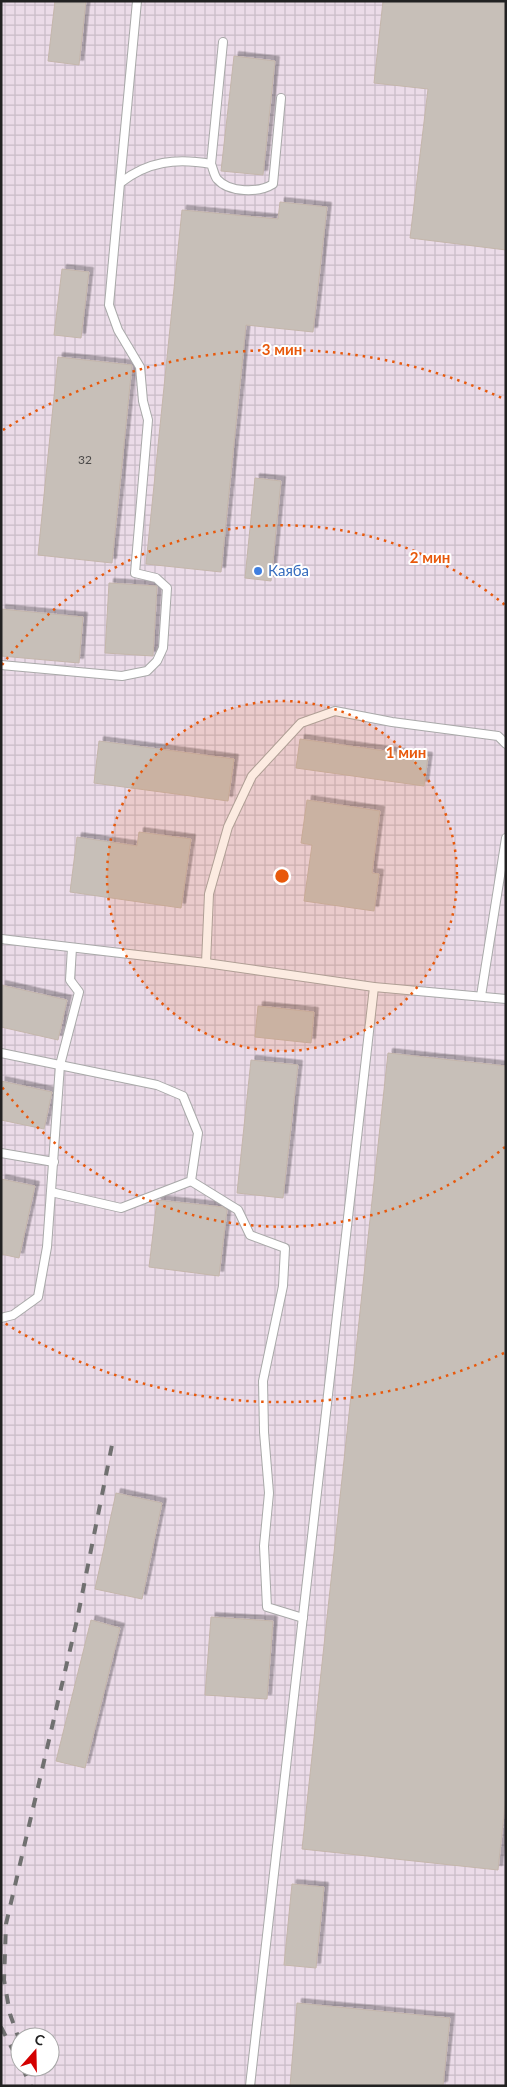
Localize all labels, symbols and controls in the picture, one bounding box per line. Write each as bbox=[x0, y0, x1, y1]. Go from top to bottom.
text: 3 мин bbox=[262, 340, 302, 358]
house number: 32 bbox=[78, 452, 92, 467]
text: 2 мин bbox=[410, 548, 450, 566]
place label: Каяба bbox=[268, 561, 309, 579]
marker: Каяба bbox=[252, 565, 264, 577]
text: 1 мин bbox=[386, 743, 426, 761]
centre of rings bbox=[273, 867, 291, 885]
north arrow bbox=[10, 2027, 60, 2077]
text: С bbox=[32, 2030, 48, 2049]

